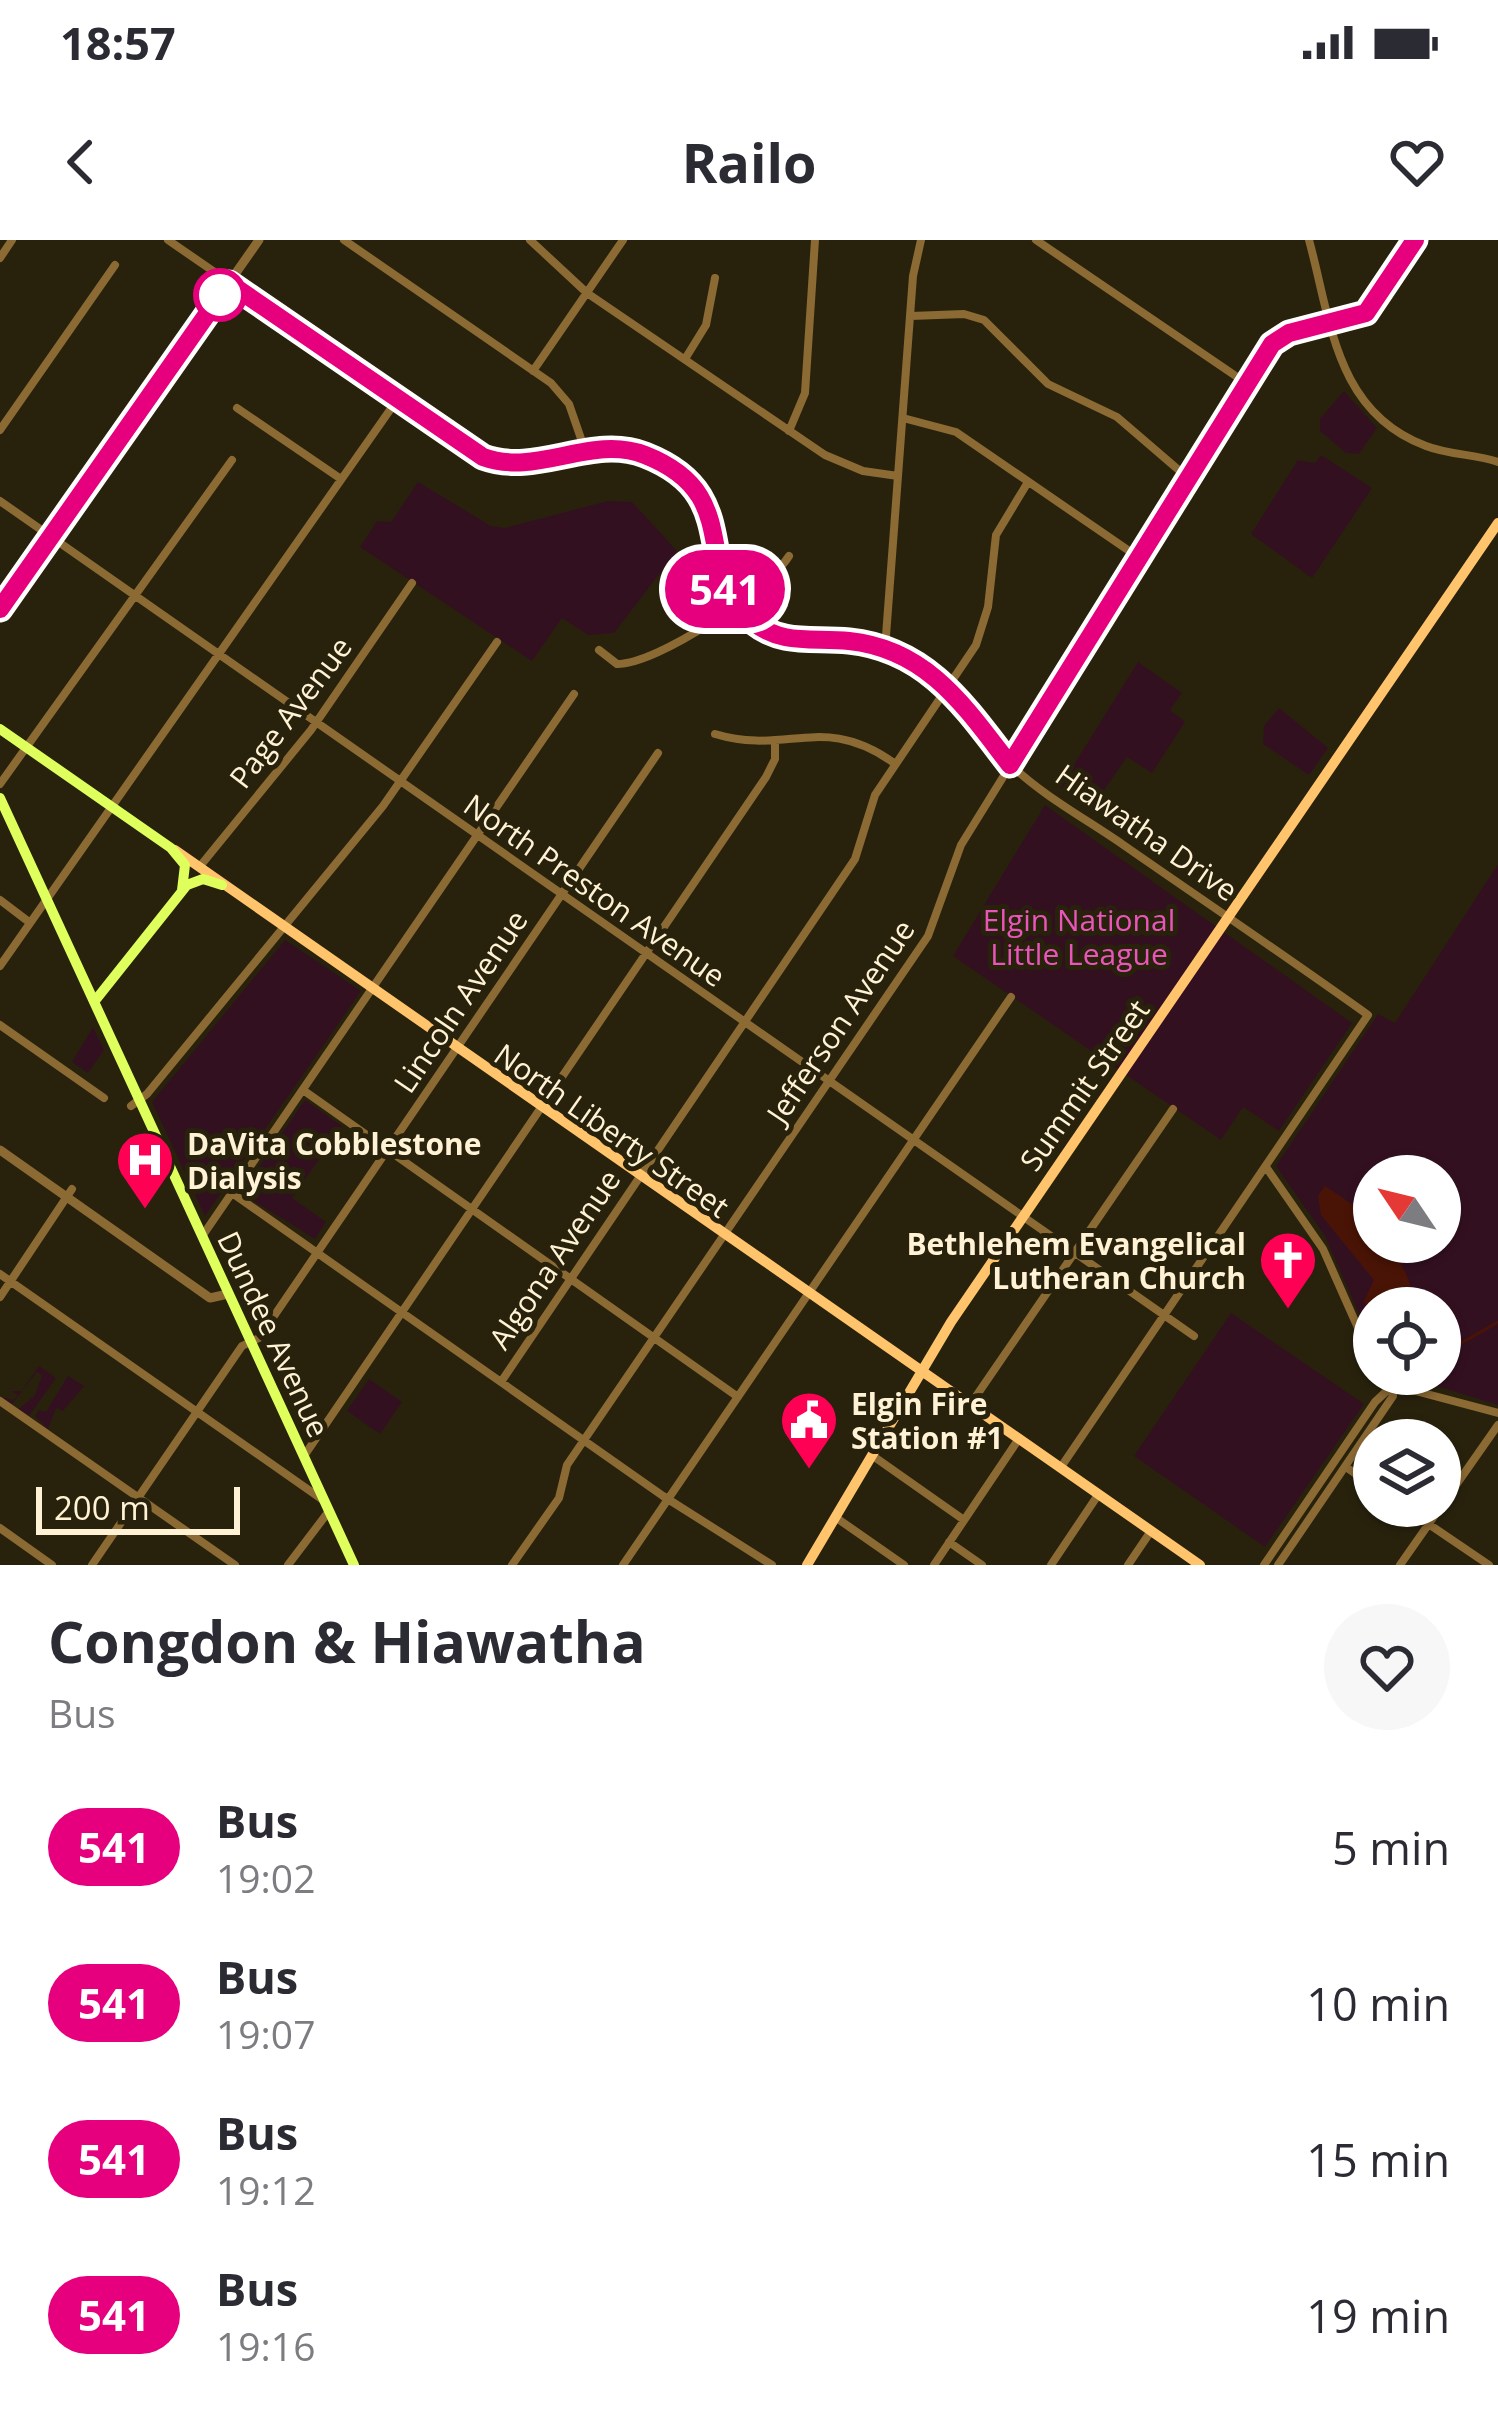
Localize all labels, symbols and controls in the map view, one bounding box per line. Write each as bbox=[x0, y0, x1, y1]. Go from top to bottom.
text: 18:57 bbox=[60, 12, 176, 73]
text: Railo bbox=[682, 125, 816, 199]
icon: back bbox=[48, 129, 114, 195]
icon: heart bbox=[1384, 129, 1450, 195]
unlabelled marker bbox=[195, 270, 245, 320]
line badge: 541 bbox=[656, 550, 794, 628]
text: 541 bbox=[689, 560, 761, 617]
street label: Page Avenue bbox=[219, 628, 361, 796]
street label: Hiawatha Drive bbox=[1048, 754, 1246, 910]
street label: North Preston Avenue bbox=[456, 784, 734, 996]
park label: Elgin National Little League bbox=[983, 899, 1175, 974]
street label: Lincoln Avenue bbox=[384, 902, 536, 1100]
street label: Jefferson Avenue bbox=[755, 911, 923, 1133]
street label: Summit Street bbox=[1010, 991, 1158, 1179]
street label: North Liberty Street bbox=[486, 1034, 738, 1226]
place label: DaVita Cobblestone Dialysis bbox=[187, 1123, 481, 1198]
hospital icon: DaVita Cobblestone Dialysis bbox=[114, 1129, 176, 1211]
north arrow bbox=[1353, 1155, 1461, 1263]
map controls bbox=[1353, 1155, 1461, 1527]
street label: Algona Avenue bbox=[479, 1161, 629, 1357]
place label: Bethlehem Evangelical Lutheran Church bbox=[906, 1223, 1246, 1298]
street label: Dundee Avenue bbox=[208, 1224, 340, 1444]
church icon: Bethlehem Evangelical Lutheran Church bbox=[1257, 1229, 1319, 1311]
button: locate bbox=[1353, 1287, 1461, 1395]
place label: Elgin Fire Station #1 bbox=[851, 1383, 1003, 1458]
public building icon: Elgin Fire Station #1 bbox=[778, 1389, 840, 1471]
button: layers bbox=[1353, 1419, 1461, 1527]
scale bar bbox=[36, 1481, 240, 1534]
text: 200 m bbox=[54, 1485, 150, 1530]
text: Congdon & Hiawatha bbox=[48, 1602, 646, 1680]
button: heart bbox=[1324, 1604, 1450, 1730]
text: Bus bbox=[48, 1686, 116, 1739]
text: Bus bbox=[216, 1790, 298, 1851]
text: 5 min bbox=[1332, 1817, 1450, 1878]
text: 541 bbox=[78, 1818, 150, 1875]
text: 19:02 bbox=[216, 1851, 315, 1904]
text: Bus bbox=[216, 1946, 298, 2007]
text: 10 min bbox=[1306, 1973, 1450, 2034]
text: 541 bbox=[78, 1974, 150, 2031]
text: 19:07 bbox=[216, 2007, 315, 2060]
text: Bus bbox=[216, 2102, 298, 2163]
text: 15 min bbox=[1306, 2129, 1450, 2190]
text: 541 bbox=[78, 2130, 150, 2187]
text: 19:12 bbox=[216, 2163, 315, 2216]
text: Bus bbox=[216, 2258, 298, 2319]
text: 19 min bbox=[1306, 2285, 1450, 2346]
text: 541 bbox=[78, 2286, 150, 2343]
text: 19:16 bbox=[216, 2319, 315, 2372]

